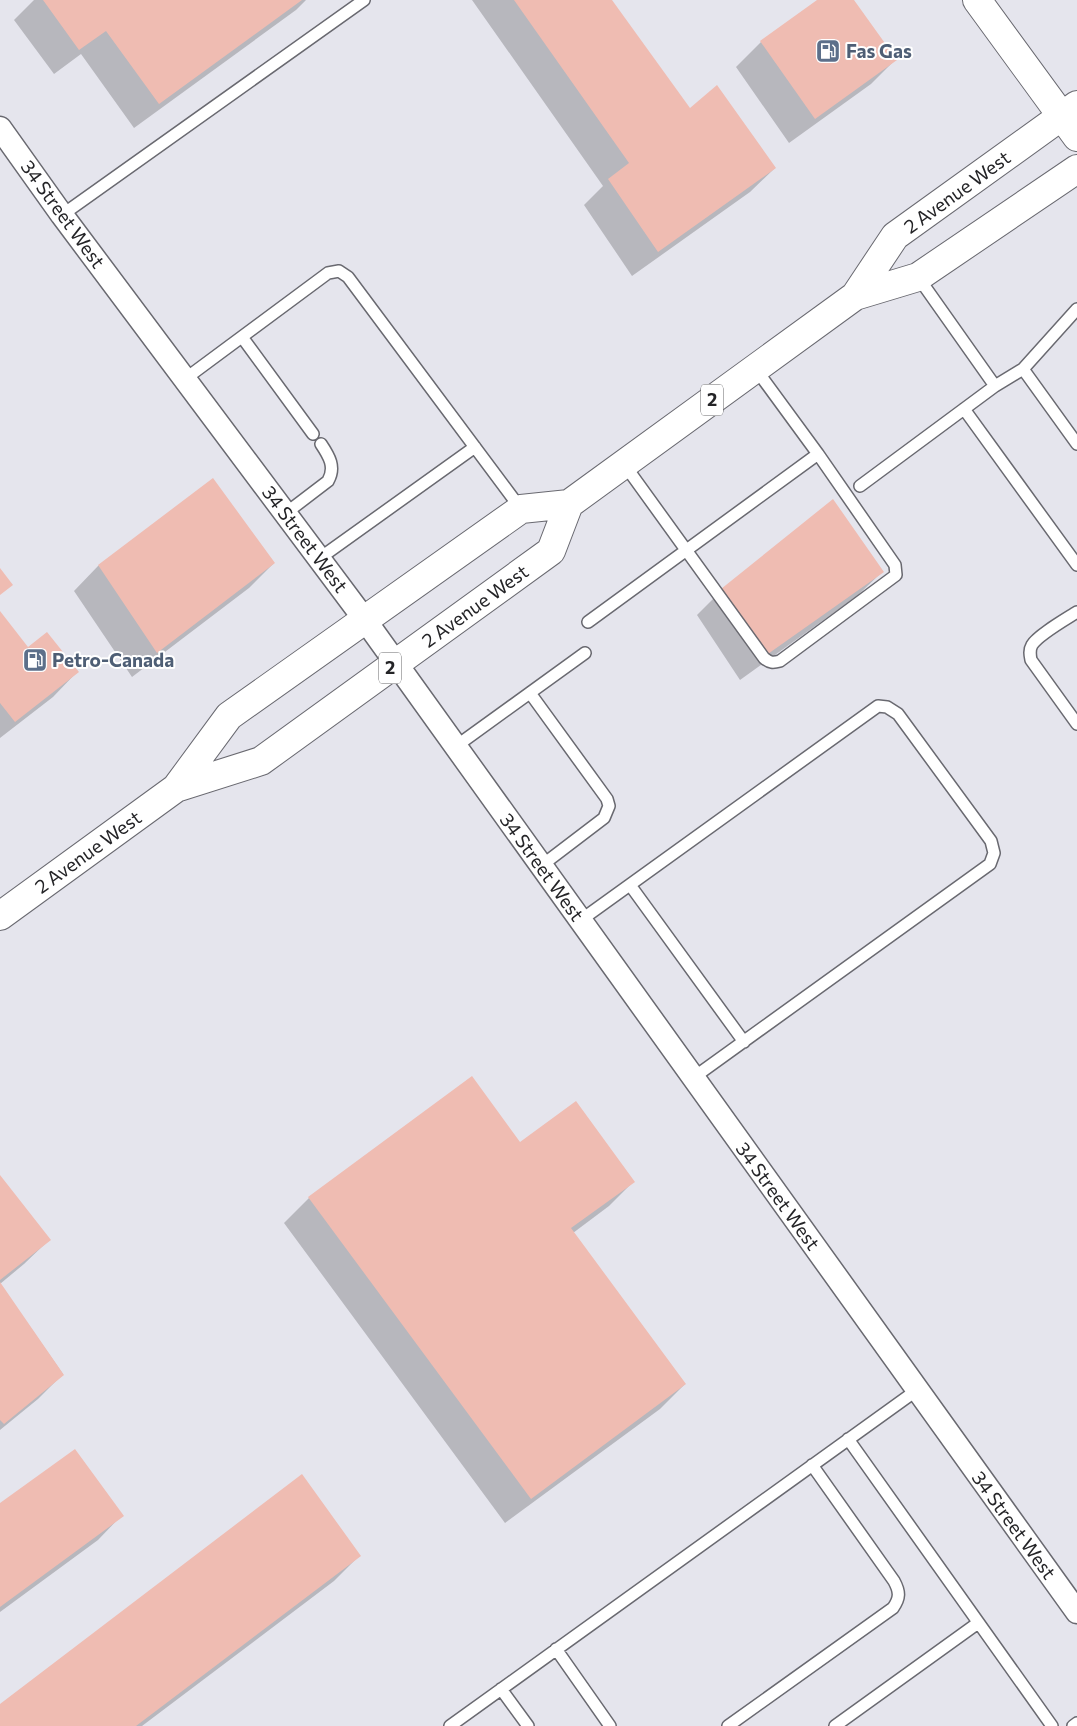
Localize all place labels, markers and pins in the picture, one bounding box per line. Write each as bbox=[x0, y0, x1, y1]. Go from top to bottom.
fuel station icon: Fas Gas bbox=[815, 38, 841, 64]
place label: Fas Gas bbox=[846, 39, 912, 62]
fuel station icon: Petro-Canada bbox=[22, 647, 48, 673]
place label: Petro-Canada bbox=[52, 648, 174, 671]

